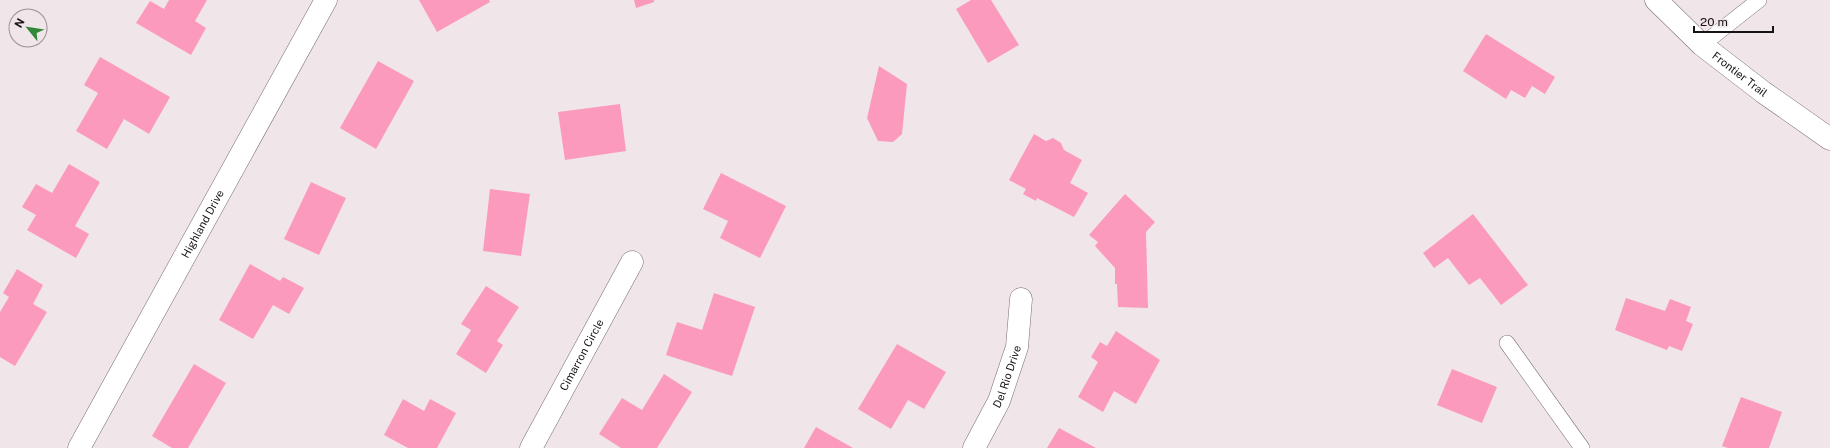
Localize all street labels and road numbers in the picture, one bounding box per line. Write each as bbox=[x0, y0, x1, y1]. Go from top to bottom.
street label: Frontier Trail bbox=[1710, 49, 1769, 99]
street label: Highland Drive bbox=[179, 188, 226, 260]
street label: Cimarron Circle bbox=[557, 317, 606, 393]
street label: Del Rio Drive bbox=[990, 344, 1023, 410]

